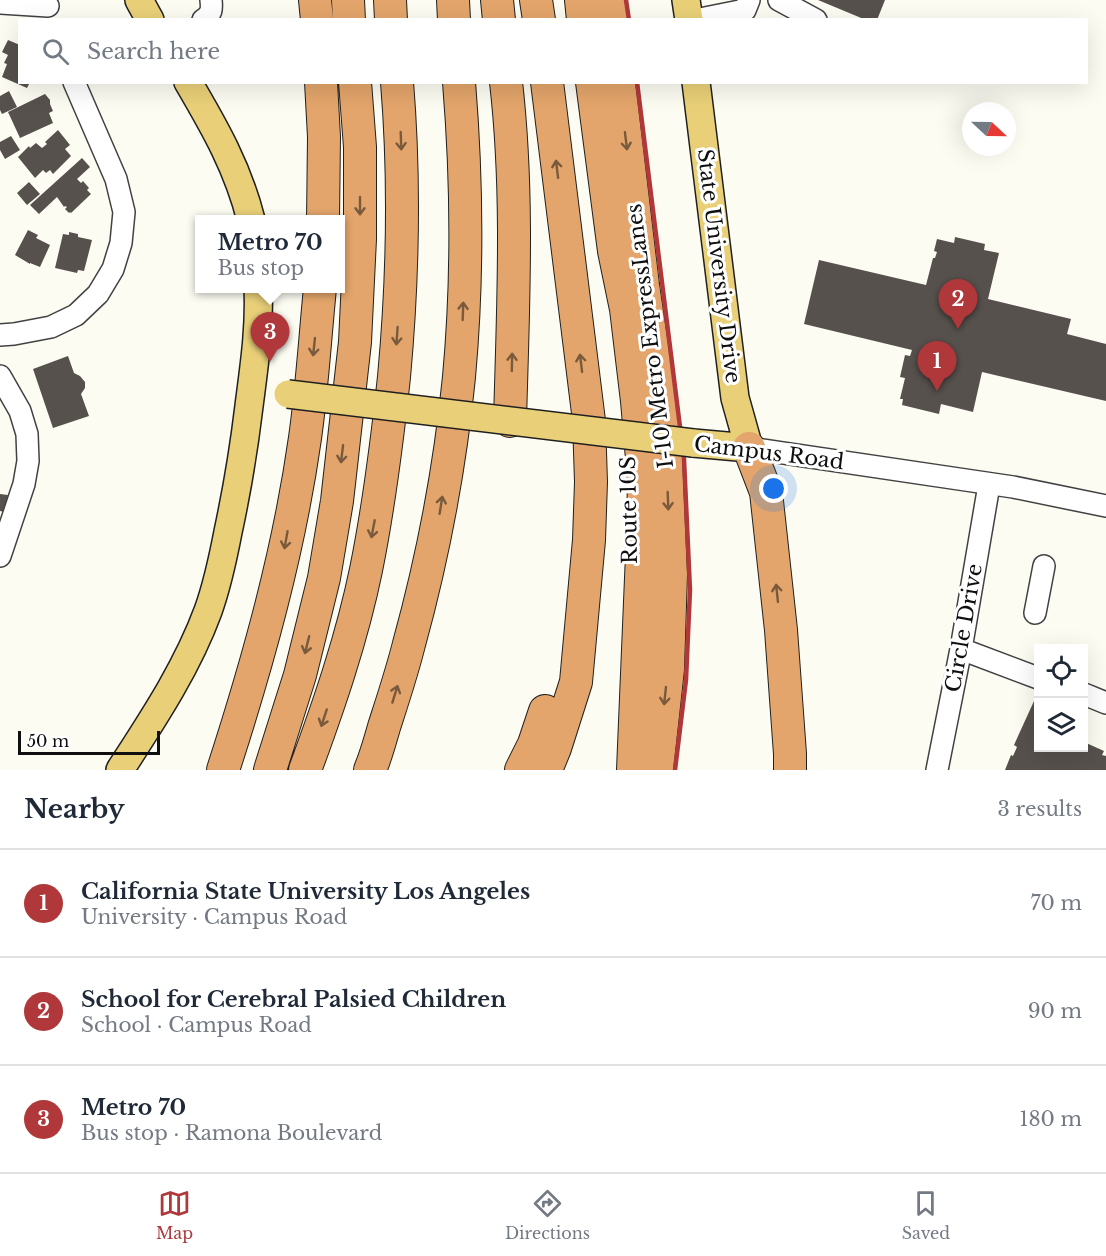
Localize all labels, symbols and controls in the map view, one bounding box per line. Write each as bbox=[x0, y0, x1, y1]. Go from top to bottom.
search box bbox=[18, 18, 1088, 84]
icon: search bbox=[39, 35, 72, 68]
text: Search here bbox=[87, 38, 220, 65]
north arrow bbox=[962, 102, 1016, 156]
one-way arrow bbox=[395, 130, 406, 150]
one-way arrow bbox=[621, 130, 632, 150]
street label: State University Drive bbox=[692, 147, 746, 385]
one-way arrow bbox=[552, 160, 563, 180]
one-way arrow bbox=[354, 195, 366, 215]
street label: I-10 Metro ExpressLanes bbox=[621, 202, 679, 470]
popup bbox=[195, 215, 345, 293]
text: Metro 70 bbox=[217, 229, 323, 256]
text: Bus stop bbox=[217, 256, 304, 280]
pin: 2 bbox=[938, 280, 978, 329]
one-way arrow bbox=[458, 302, 469, 322]
pin: 3 bbox=[250, 312, 290, 362]
one-way arrow bbox=[392, 325, 403, 345]
one-way arrow bbox=[308, 336, 319, 356]
pin: 1 bbox=[918, 342, 956, 391]
one-way arrow bbox=[506, 353, 517, 373]
one-way arrow bbox=[576, 354, 587, 373]
street label: Campus Road bbox=[693, 431, 845, 475]
one-way arrow bbox=[337, 443, 348, 463]
street label: Route 10S bbox=[615, 456, 643, 564]
your location bbox=[759, 474, 788, 503]
one-way arrow bbox=[662, 490, 674, 510]
one-way arrow bbox=[435, 496, 446, 515]
one-way arrow bbox=[367, 519, 378, 538]
one-way arrow bbox=[280, 529, 291, 549]
street label: Circle Drive bbox=[940, 562, 988, 694]
one-way arrow bbox=[771, 584, 782, 604]
one-way arrow bbox=[301, 635, 313, 654]
map controls bbox=[1034, 644, 1088, 752]
button: locate bbox=[1034, 644, 1088, 698]
one-way arrow bbox=[390, 685, 401, 704]
one-way arrow bbox=[659, 685, 670, 705]
button: layers bbox=[1034, 698, 1088, 752]
one-way arrow bbox=[318, 708, 329, 727]
scale bar bbox=[18, 728, 160, 756]
text: 50 m bbox=[27, 731, 69, 751]
text: Nearby bbox=[24, 793, 125, 825]
text: 3 results bbox=[998, 797, 1082, 821]
text: California State University Los Angeles bbox=[81, 878, 530, 905]
text: 1 bbox=[39, 891, 48, 915]
text: 70 m bbox=[1030, 891, 1082, 915]
text: University · Campus Road bbox=[81, 905, 347, 929]
text: School for Cerebral Palsied Children bbox=[81, 986, 506, 1013]
text: 2 bbox=[37, 999, 50, 1023]
text: 90 m bbox=[1028, 999, 1082, 1023]
text: School · Campus Road bbox=[81, 1013, 312, 1037]
text: Metro 70 bbox=[81, 1094, 186, 1121]
text: 3 bbox=[37, 1107, 50, 1131]
text: 180 m bbox=[1019, 1107, 1082, 1131]
text: Bus stop · Ramona Boulevard bbox=[81, 1121, 382, 1145]
tab: Map bbox=[156, 1187, 193, 1243]
tab: Directions bbox=[505, 1187, 590, 1243]
tab: Saved bbox=[902, 1187, 950, 1243]

